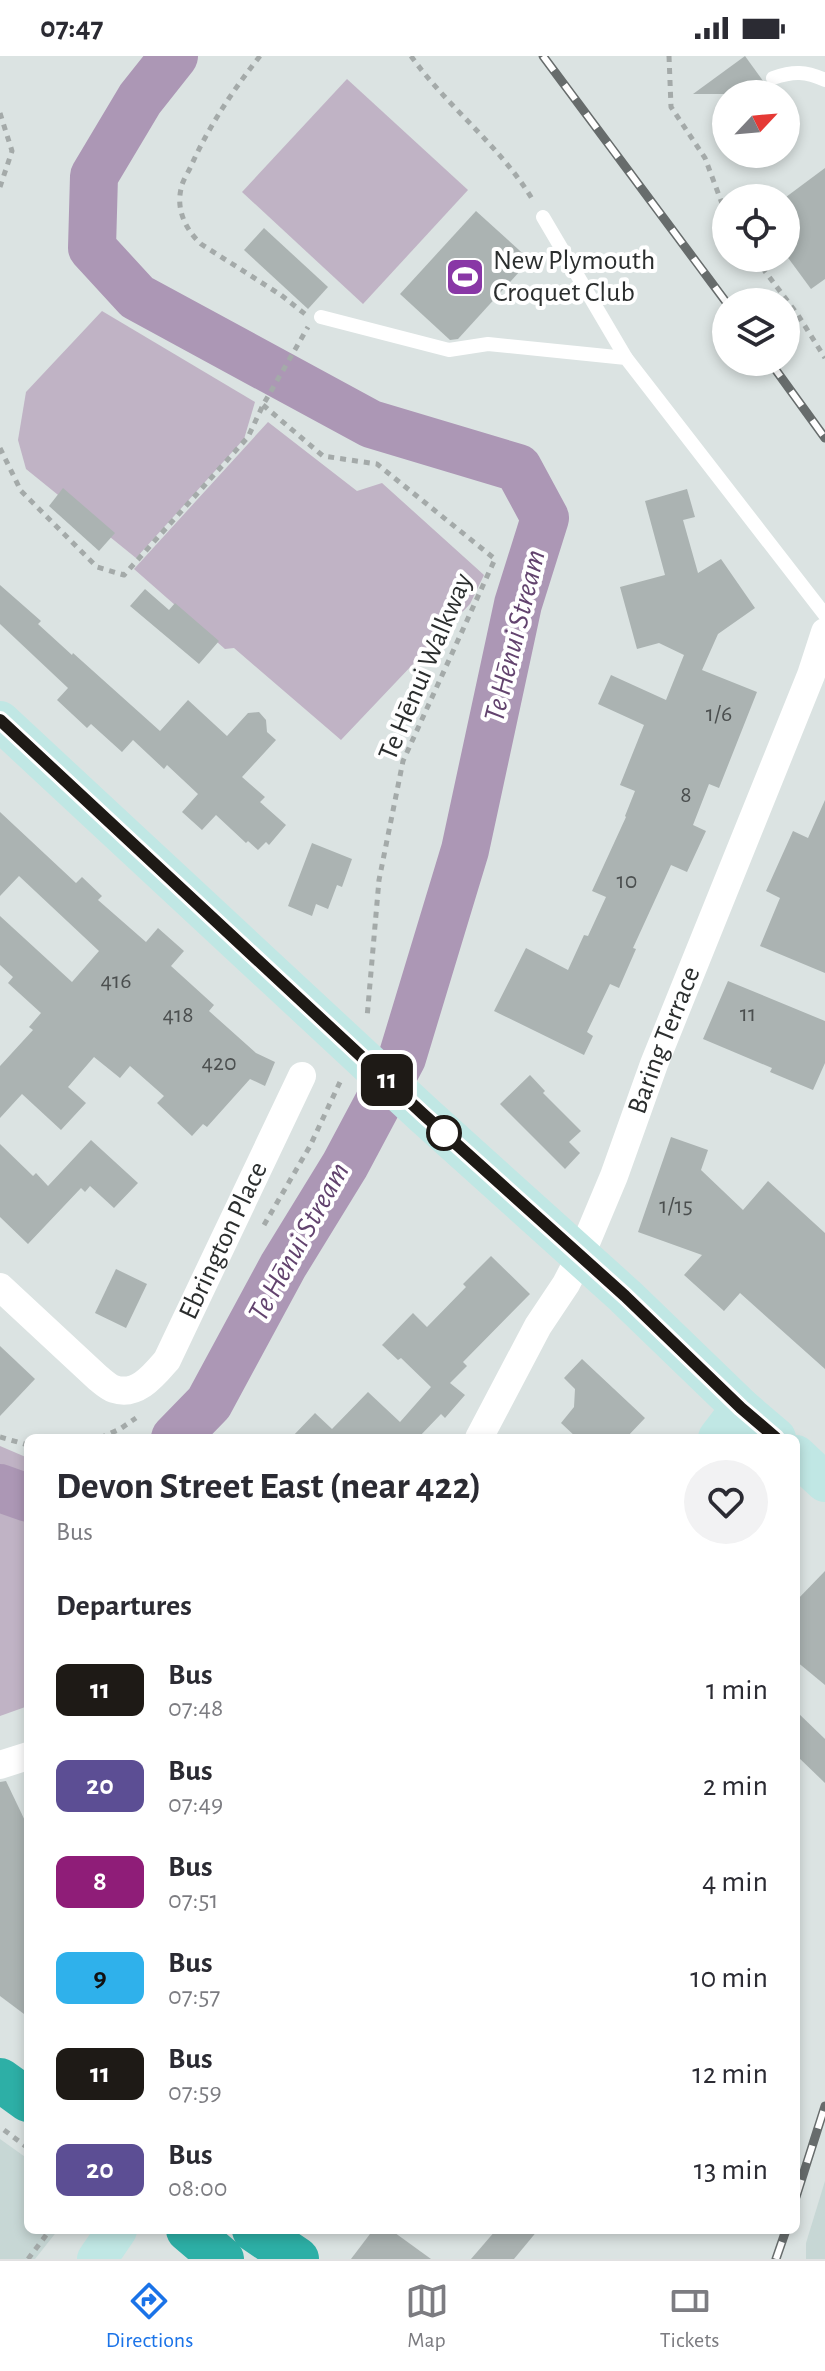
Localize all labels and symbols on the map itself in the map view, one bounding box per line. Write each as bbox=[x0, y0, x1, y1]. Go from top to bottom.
north arrow bbox=[712, 80, 800, 168]
place label: New Plymouth Croquet Club bbox=[493, 247, 655, 307]
sports icon: New Plymouth Croquet Club bbox=[444, 256, 486, 298]
water label: Te Hēnui Stream bbox=[479, 547, 551, 725]
street label: Te Hēnui Walkway bbox=[374, 569, 478, 765]
house number: 1/6 bbox=[706, 702, 732, 726]
house number: 8 bbox=[680, 783, 692, 807]
house number: 10 bbox=[617, 869, 637, 893]
street label: Baring Terrace bbox=[623, 963, 706, 1118]
house number: 416 bbox=[100, 969, 132, 993]
house number: 11 bbox=[740, 1002, 756, 1026]
house number: 418 bbox=[162, 1003, 194, 1027]
house number: 420 bbox=[201, 1051, 237, 1075]
line badge: 11 bbox=[351, 1054, 423, 1106]
unlabelled marker bbox=[427, 1116, 461, 1150]
street label: Ebrington Place bbox=[174, 1158, 273, 1324]
water label: Te Hēnui Stream bbox=[243, 1158, 355, 1326]
house number: 1/15 bbox=[659, 1194, 693, 1218]

